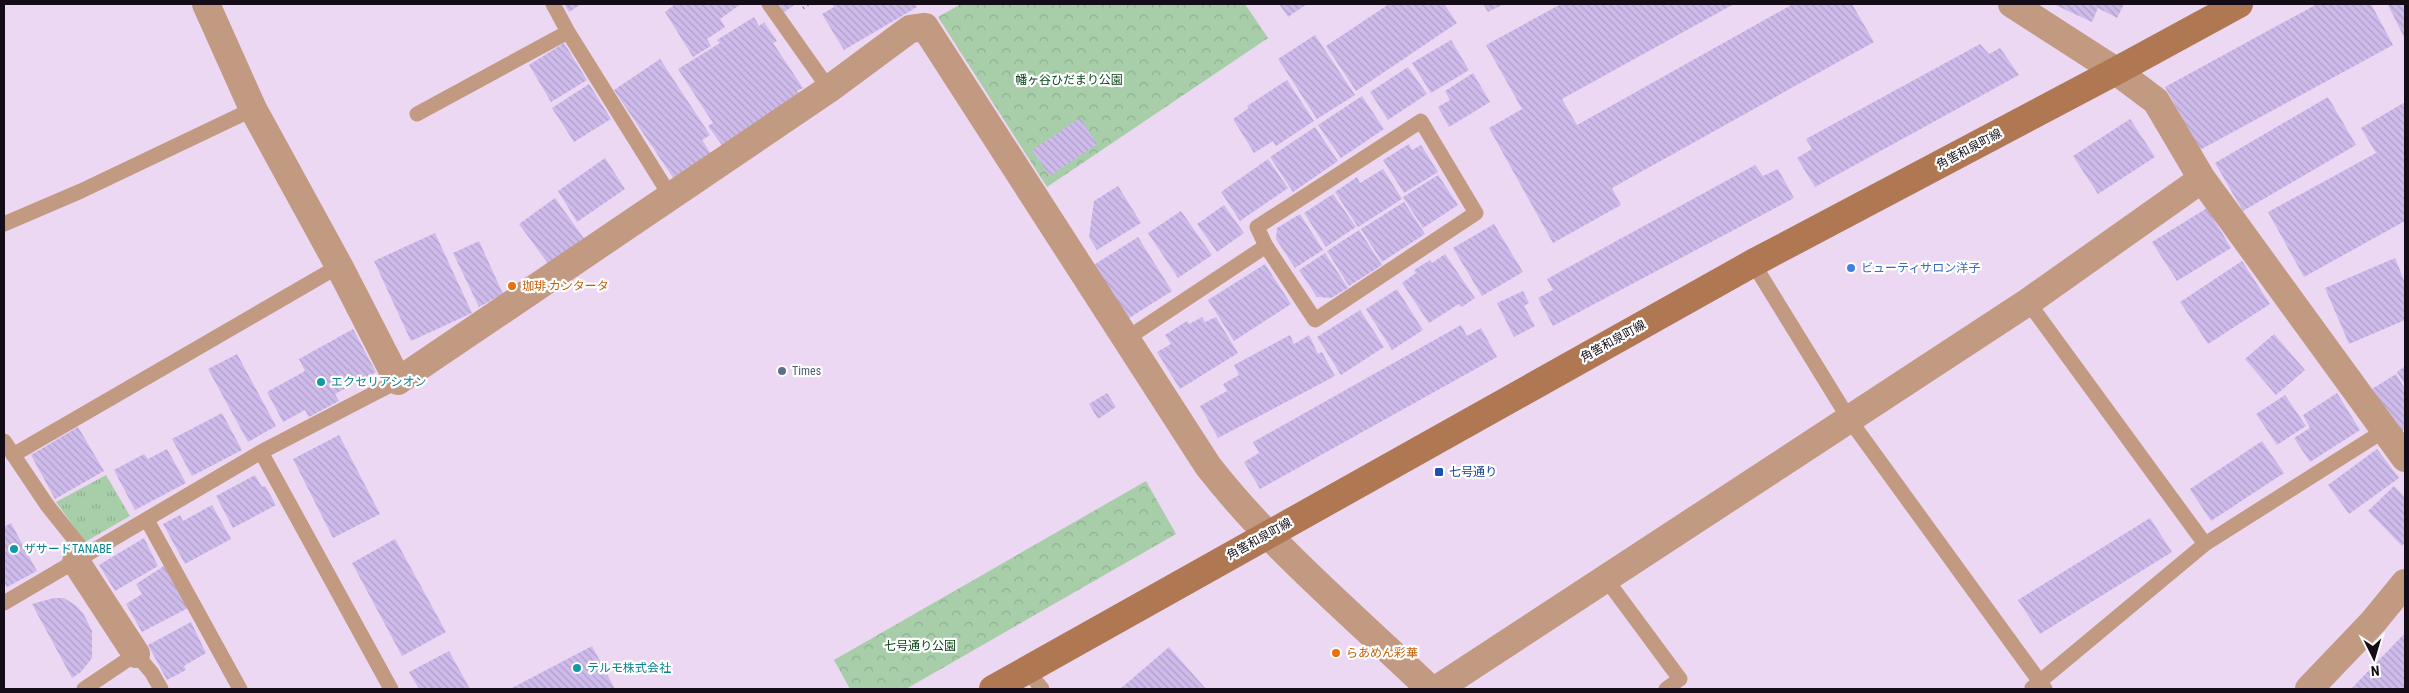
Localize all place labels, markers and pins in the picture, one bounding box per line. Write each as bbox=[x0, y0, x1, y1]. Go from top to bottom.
place label: ビューティサロン洋子 bbox=[1861, 261, 1980, 275]
marker: ビューティサロン洋子 bbox=[1845, 262, 1857, 274]
place label: 珈琲 カンタータ bbox=[522, 279, 609, 293]
marker: 珈琲 カンタータ bbox=[506, 280, 518, 292]
place label: Times bbox=[792, 364, 821, 378]
marker: Times bbox=[776, 365, 788, 377]
place label: エクセリアシオン bbox=[331, 375, 427, 389]
marker: エクセリアシオン bbox=[315, 376, 327, 388]
place label: 七号通り bbox=[1449, 465, 1497, 479]
marker: 七号通り bbox=[1433, 466, 1445, 478]
place label: ザサードTANABE bbox=[24, 542, 112, 556]
marker: ザサードTANABE bbox=[8, 543, 20, 555]
place label: らあめん彩華 bbox=[1346, 646, 1418, 660]
marker: らあめん彩華 bbox=[1330, 647, 1342, 659]
place label: テルモ株式会社 bbox=[587, 661, 671, 675]
marker: テルモ株式会社 bbox=[571, 662, 583, 674]

